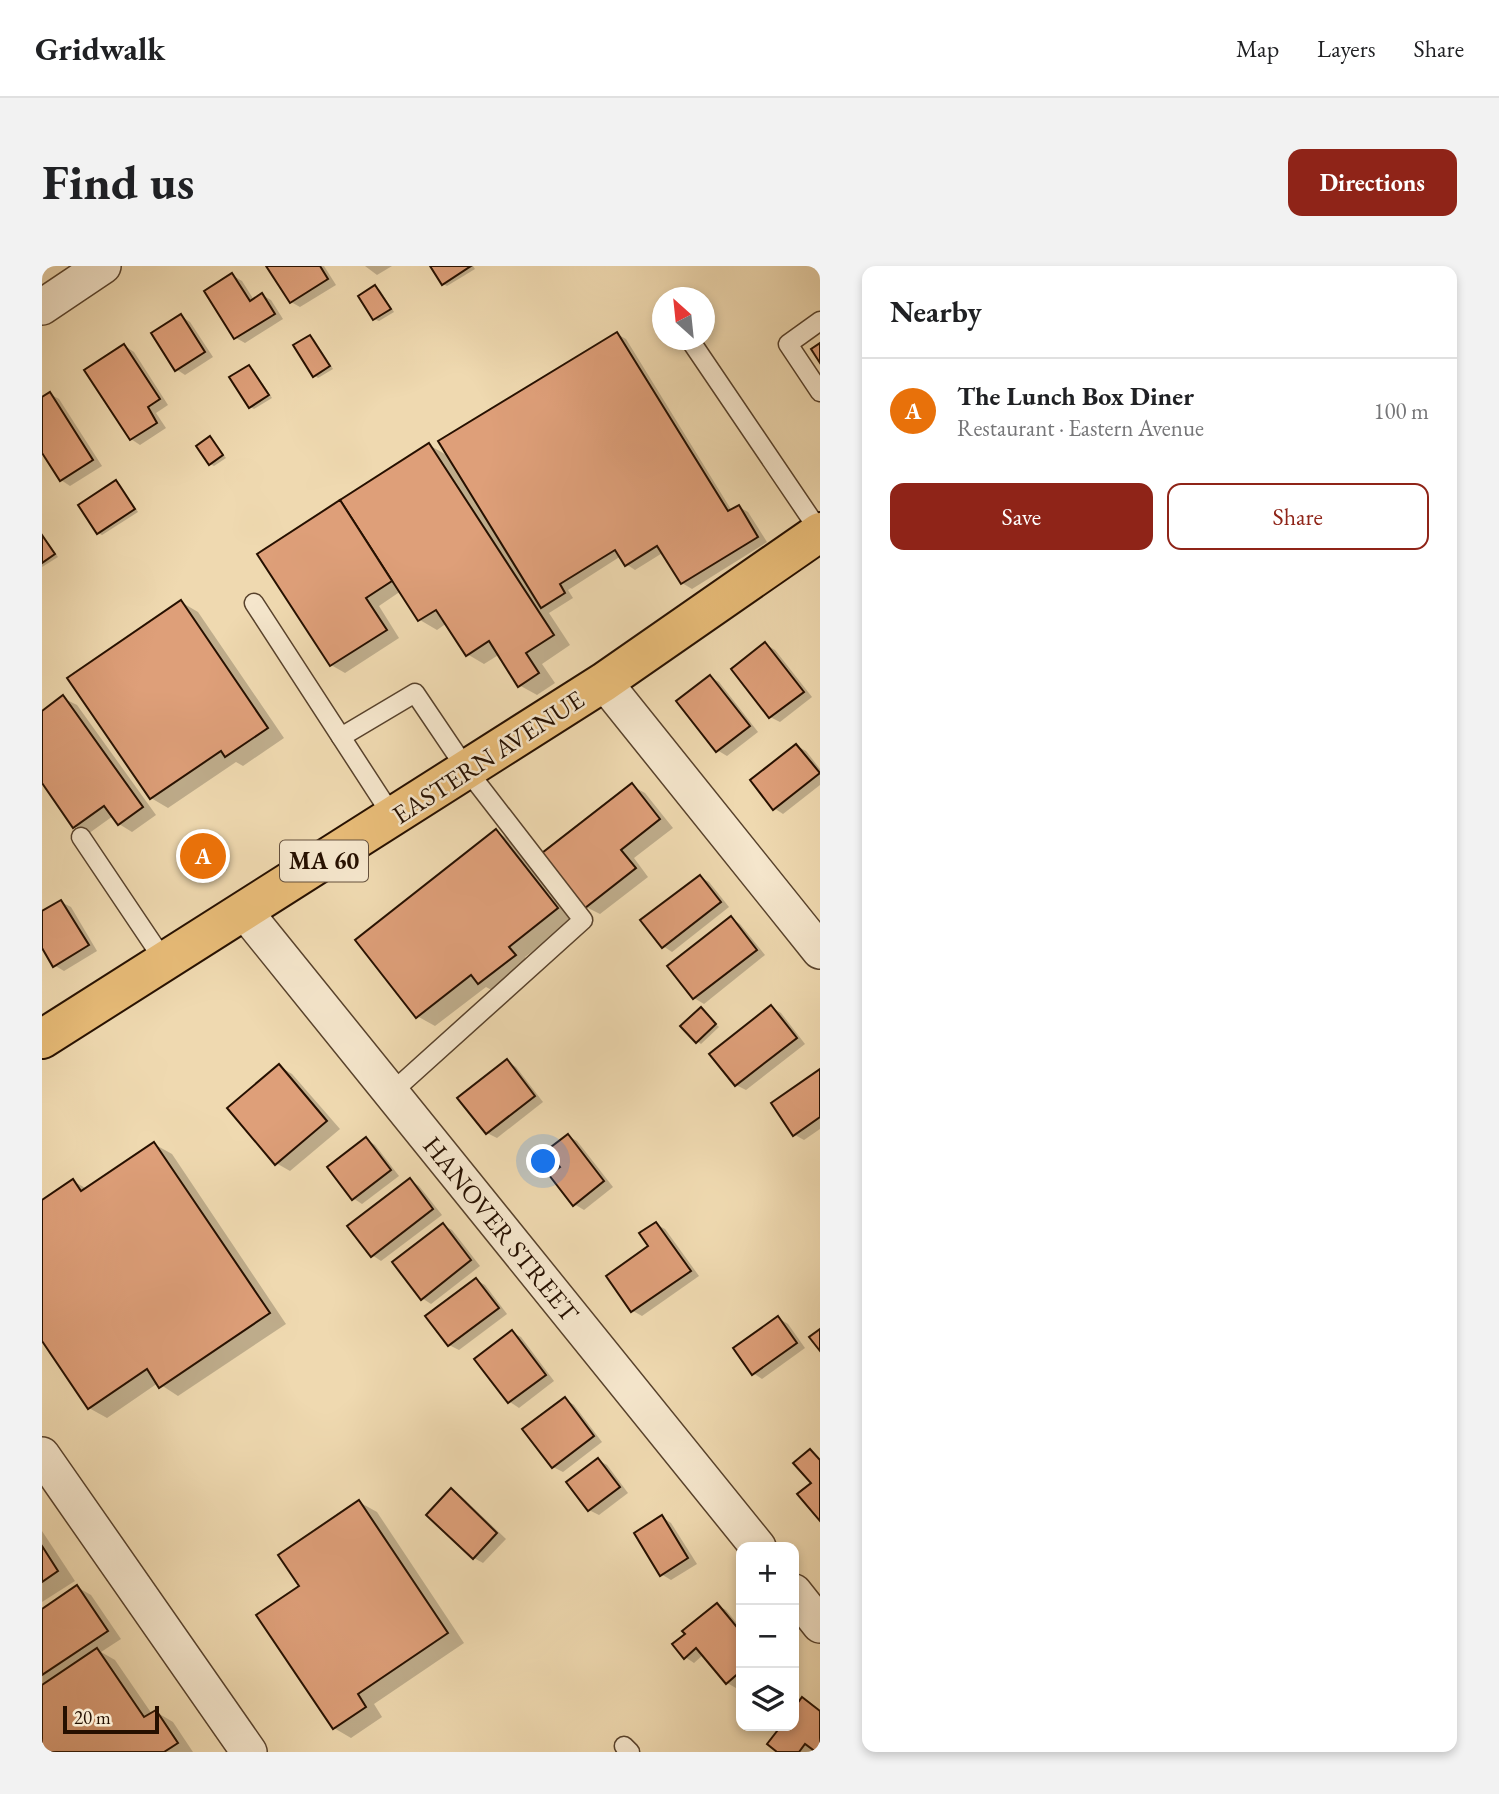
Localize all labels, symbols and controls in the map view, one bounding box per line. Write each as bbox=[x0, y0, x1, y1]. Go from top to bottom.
text: Gridwalk bbox=[35, 27, 165, 70]
text: Map bbox=[1236, 33, 1279, 64]
text: Layers bbox=[1317, 33, 1376, 64]
text: Share bbox=[1414, 33, 1464, 64]
button: Directions bbox=[1288, 149, 1457, 216]
text: Find us bbox=[42, 150, 194, 214]
north arrow bbox=[652, 287, 715, 350]
text: Nearby bbox=[890, 292, 982, 331]
text: The Lunch Box Diner bbox=[957, 379, 1194, 413]
text: A bbox=[905, 396, 921, 426]
text: 100 m bbox=[1373, 396, 1429, 426]
text: Restaurant · Eastern Avenue bbox=[957, 413, 1204, 443]
button: Save bbox=[890, 483, 1153, 550]
button: Share bbox=[1167, 483, 1429, 550]
street label: EASTERN AVENUE bbox=[386, 682, 591, 832]
pin: A bbox=[180, 830, 226, 882]
road number: MA 60 bbox=[280, 840, 368, 882]
street label: HANOVER STREET bbox=[416, 1129, 587, 1329]
your location bbox=[526, 1144, 560, 1178]
map controls bbox=[736, 1542, 799, 1731]
button: + bbox=[736, 1542, 799, 1605]
button: − bbox=[736, 1605, 799, 1668]
button: layers bbox=[736, 1668, 799, 1731]
scale bar bbox=[63, 1703, 159, 1735]
text: 20 m bbox=[74, 1705, 111, 1730]

